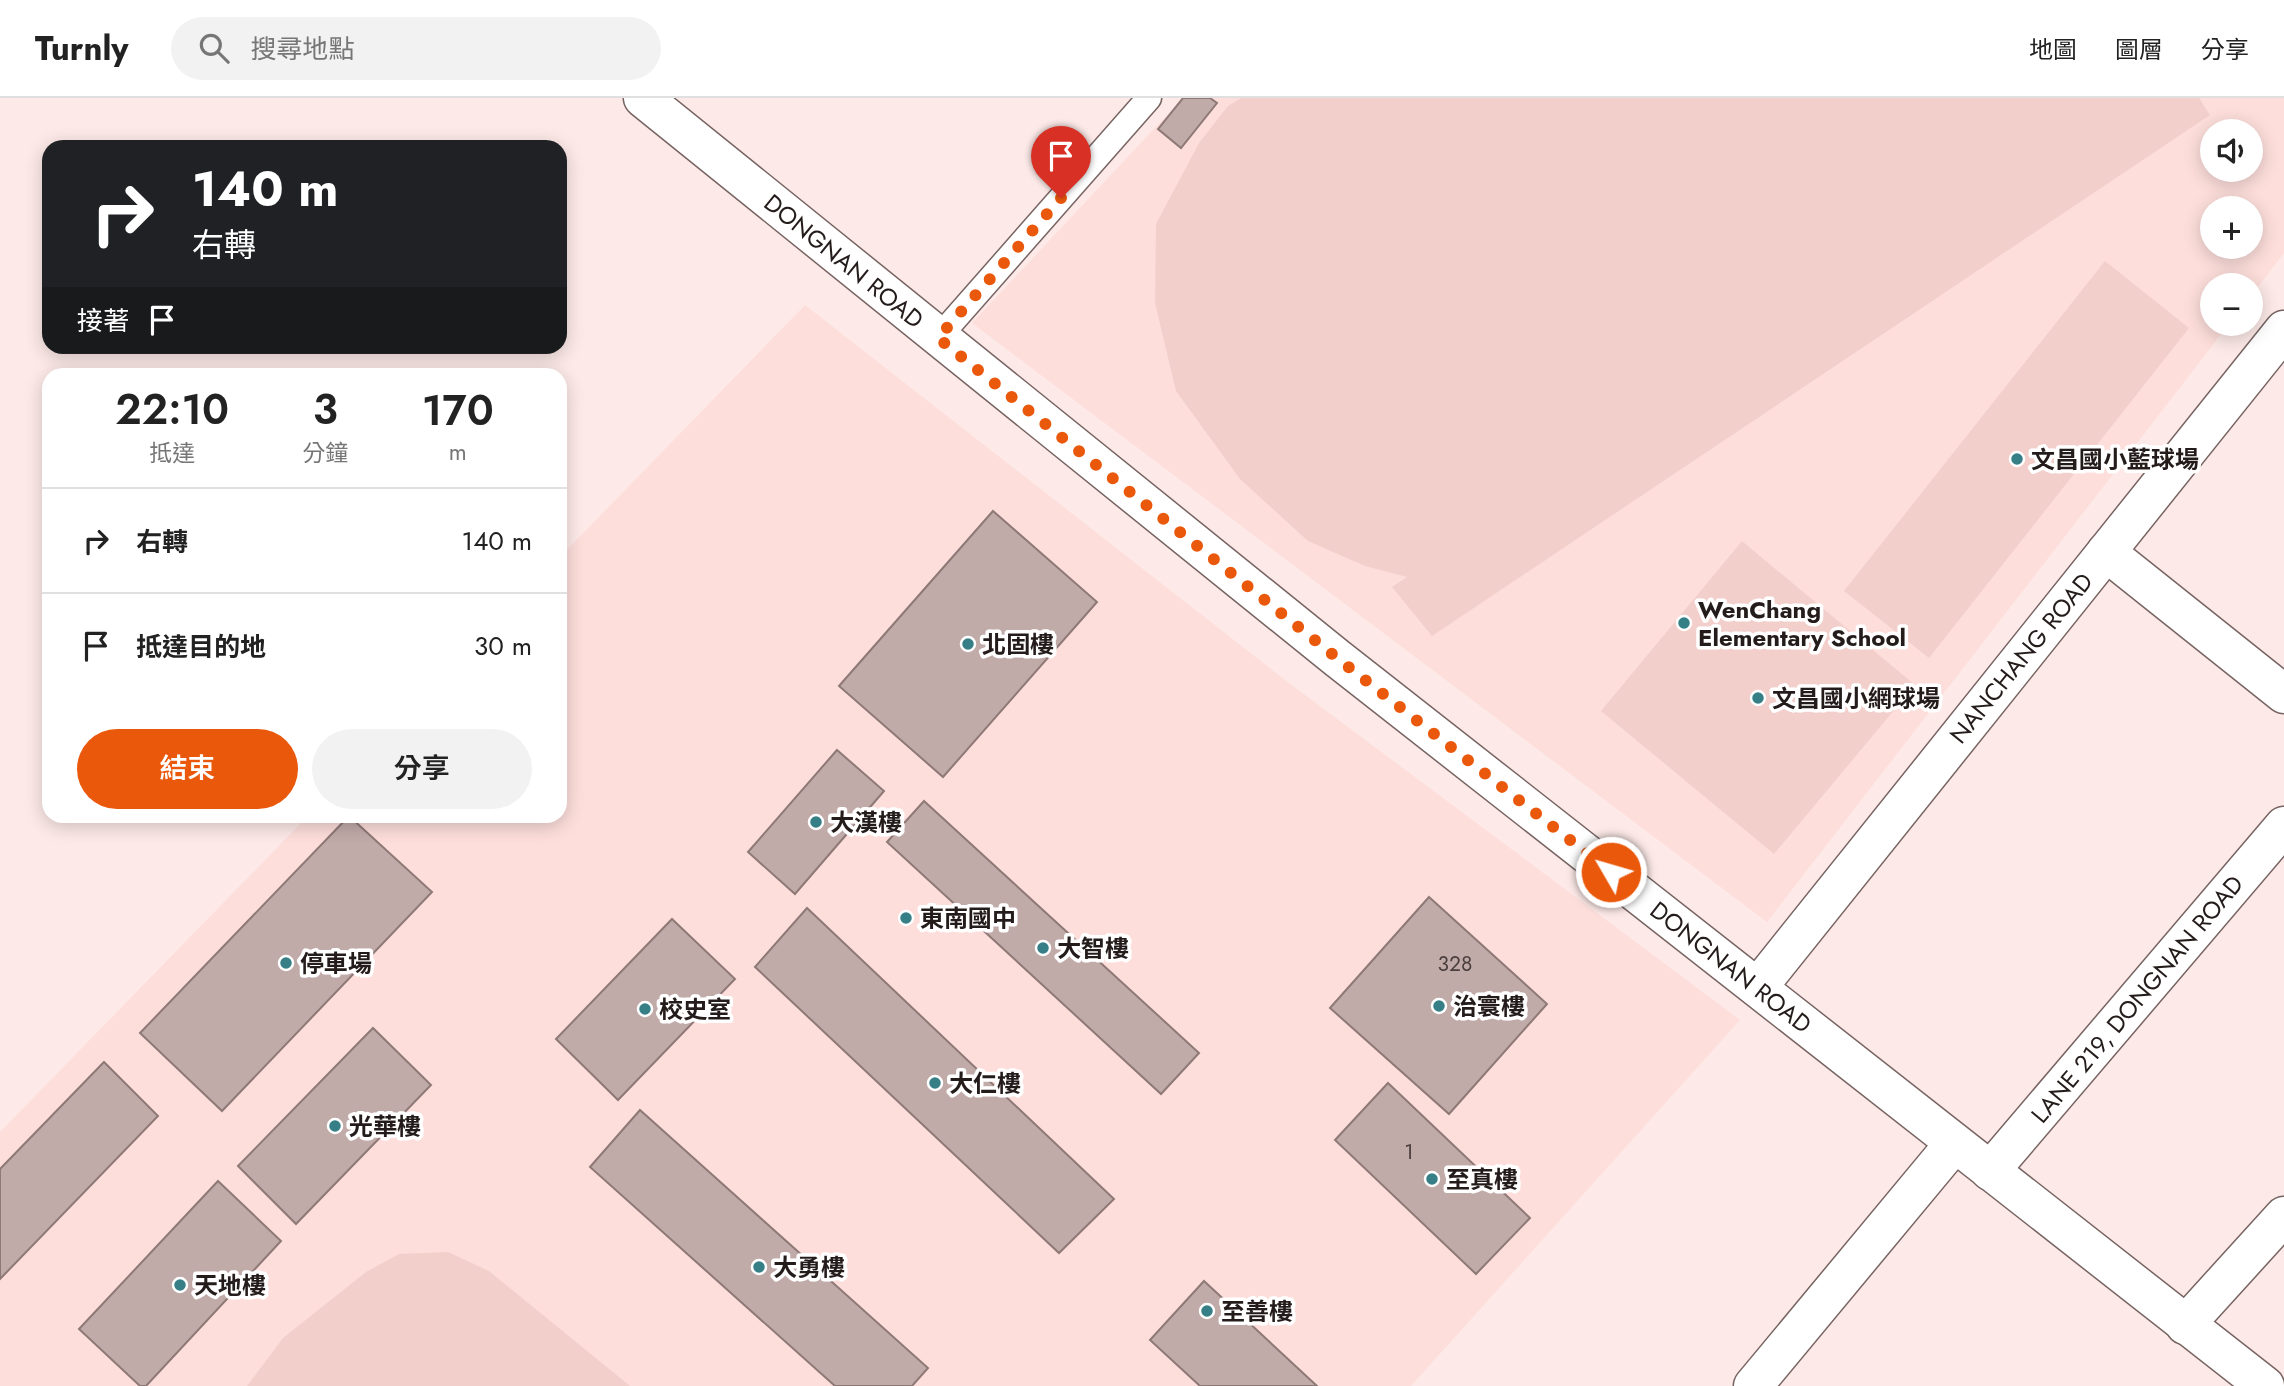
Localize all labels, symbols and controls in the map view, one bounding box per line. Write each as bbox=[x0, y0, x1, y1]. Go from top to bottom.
search box bbox=[171, 17, 661, 80]
text: Turnly bbox=[35, 25, 129, 72]
icon: search bbox=[195, 29, 233, 67]
text: 搜尋地點 bbox=[251, 30, 355, 68]
text: 地圖 bbox=[2029, 32, 2077, 67]
text: 圖層 bbox=[2115, 32, 2163, 67]
text: 分享 bbox=[2201, 32, 2249, 67]
map controls bbox=[2200, 119, 2263, 336]
button: sound bbox=[2200, 119, 2263, 182]
pin bbox=[1031, 126, 1091, 198]
icon: arrive bbox=[1042, 137, 1080, 175]
text: 140 m bbox=[192, 154, 338, 224]
icon: right bbox=[77, 168, 168, 259]
street label: DONGNAN ROAD bbox=[757, 186, 931, 336]
button: + bbox=[2200, 196, 2263, 259]
text: 右轉 bbox=[192, 222, 256, 268]
button: − bbox=[2200, 273, 2263, 336]
icon: arrive bbox=[143, 301, 181, 339]
text: 接著 bbox=[77, 302, 129, 340]
text: 22:10 bbox=[115, 379, 229, 440]
text: 3 bbox=[313, 379, 338, 440]
text: 170 bbox=[422, 380, 494, 441]
text: m bbox=[449, 435, 467, 469]
text: 抵達 bbox=[149, 436, 195, 470]
text: 分鐘 bbox=[302, 436, 348, 470]
place label: 文昌國小藍球場 bbox=[2031, 442, 2199, 477]
marker: 文昌國小藍球場 bbox=[2009, 451, 2025, 467]
icon: right bbox=[77, 522, 115, 560]
text: 140 m bbox=[461, 522, 532, 560]
text: 右轉 bbox=[136, 523, 188, 561]
street label: NANCHANG ROAD bbox=[1941, 565, 2101, 751]
place label: WenChang Elementary School bbox=[1698, 592, 1906, 655]
marker: WenChang Elementary School bbox=[1676, 615, 1692, 631]
icon: arrive bbox=[77, 627, 115, 665]
text: 30 m bbox=[474, 627, 532, 665]
place label: 北固樓 bbox=[982, 627, 1054, 662]
text: 抵達目的地 bbox=[136, 628, 266, 666]
marker: 北固樓 bbox=[960, 636, 976, 652]
place label: 文昌國小網球場 bbox=[1772, 681, 1940, 716]
marker: 文昌國小網球場 bbox=[1750, 690, 1766, 706]
button: 結束 bbox=[77, 729, 298, 809]
button: 分享 bbox=[312, 729, 532, 809]
place label: 大漢樓 bbox=[830, 805, 902, 840]
marker: 大漢樓 bbox=[808, 814, 824, 830]
position arrow bbox=[1574, 835, 1648, 909]
street label: LANE 219, DONGNAN ROAD bbox=[2023, 867, 2251, 1131]
street label: DONGNAN ROAD bbox=[1643, 893, 1819, 1041]
place label: 東南國中 bbox=[920, 901, 1016, 936]
marker: 東南國中 bbox=[898, 910, 914, 926]
place label: 大智樓 bbox=[1057, 931, 1129, 966]
marker: 大智樓 bbox=[1035, 940, 1051, 956]
place label: 停車場 bbox=[300, 946, 372, 981]
house number: 328 bbox=[1438, 949, 1472, 979]
marker: 停車場 bbox=[278, 955, 294, 971]
place label: 治寰樓 bbox=[1453, 989, 1525, 1024]
place label: 校史室 bbox=[659, 992, 731, 1027]
marker: 治寰樓 bbox=[1431, 998, 1447, 1014]
marker: 校史室 bbox=[637, 1001, 653, 1017]
place label: 大仁樓 bbox=[949, 1066, 1021, 1101]
marker: 大仁樓 bbox=[927, 1075, 943, 1091]
place label: 光華樓 bbox=[349, 1109, 421, 1144]
marker: 光華樓 bbox=[327, 1118, 343, 1134]
house number: 1 bbox=[1404, 1137, 1414, 1167]
place label: 至真樓 bbox=[1446, 1162, 1518, 1197]
marker: 至真樓 bbox=[1424, 1171, 1440, 1187]
place label: 大勇樓 bbox=[773, 1250, 845, 1285]
marker: 大勇樓 bbox=[751, 1259, 767, 1275]
place label: 天地樓 bbox=[194, 1268, 266, 1303]
marker: 天地樓 bbox=[172, 1277, 188, 1293]
place label: 至善樓 bbox=[1221, 1294, 1293, 1329]
marker: 至善樓 bbox=[1199, 1303, 1215, 1319]

